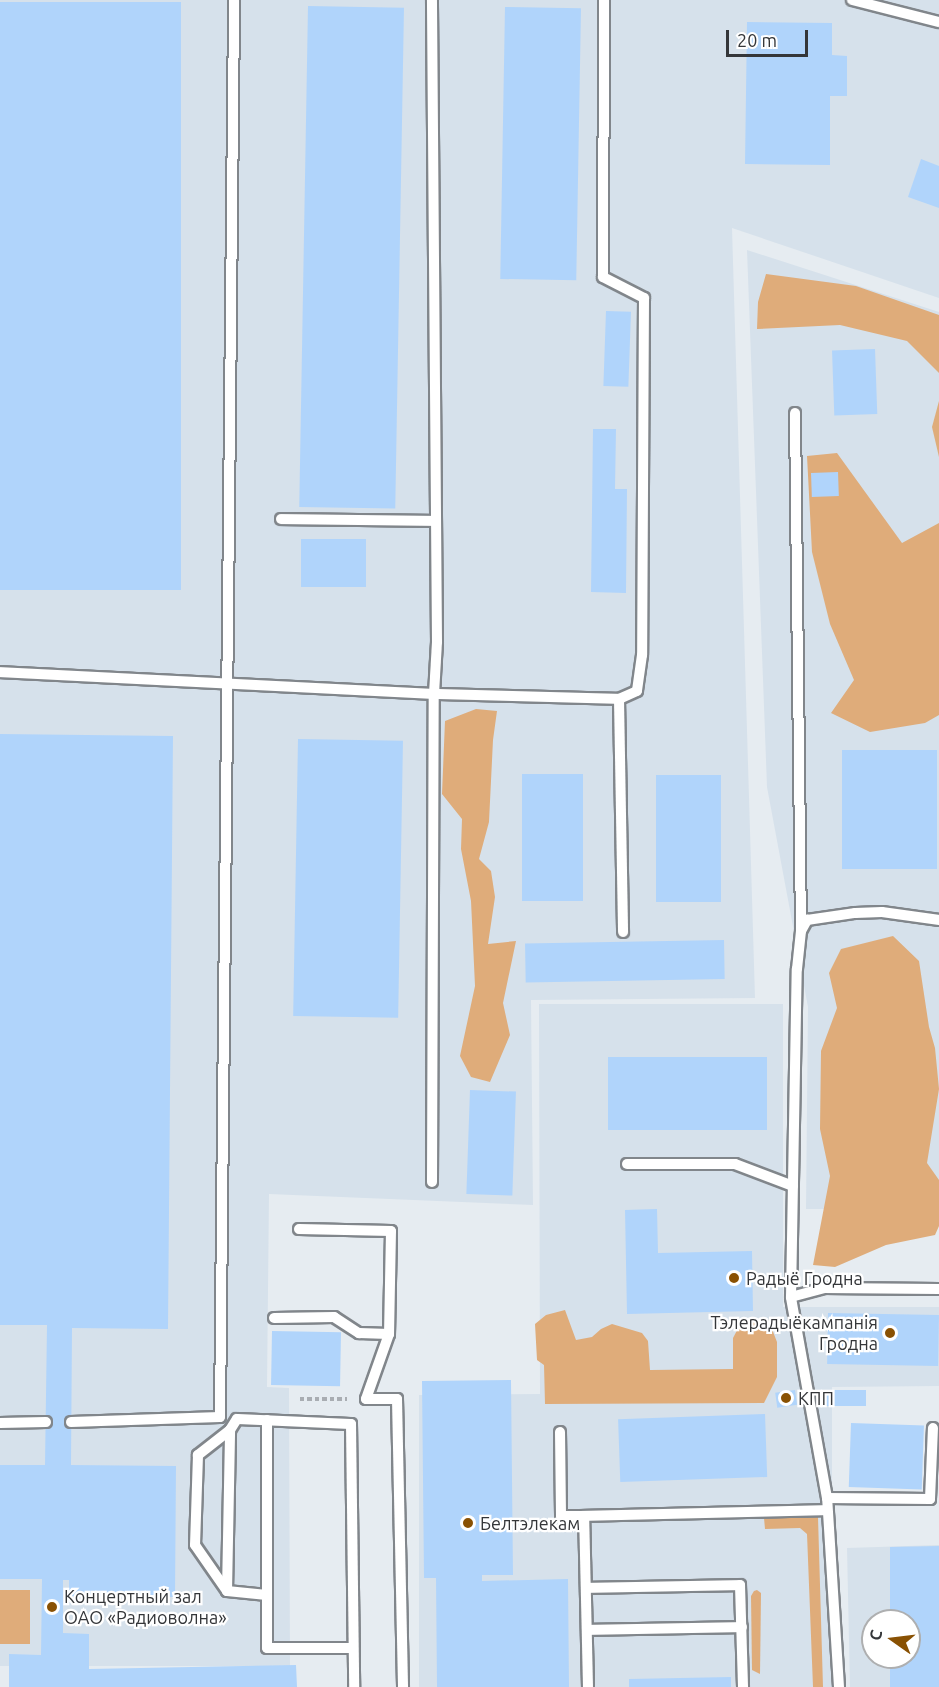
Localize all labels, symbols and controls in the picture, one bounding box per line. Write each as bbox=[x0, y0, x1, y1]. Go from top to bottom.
scale bar bbox=[729, 18, 812, 56]
text: 20 m bbox=[737, 30, 777, 50]
place label: Радыё Гродна bbox=[746, 1267, 863, 1289]
marker: Радыё Гродна bbox=[727, 1271, 741, 1285]
place label: Тэлерадыёкампанія Гродна bbox=[710, 1312, 878, 1354]
marker: Тэлерадыёкампанія Гродна bbox=[883, 1326, 897, 1340]
place label: КПП bbox=[798, 1387, 834, 1409]
marker: КПП bbox=[779, 1391, 793, 1405]
place label: Белтэлекам bbox=[480, 1512, 580, 1534]
marker: Белтэлекам bbox=[461, 1516, 475, 1530]
place label: Концертный зал ОАО «Радиоволна» bbox=[64, 1586, 227, 1628]
marker: Концертный зал ОАО «Радиоволна» bbox=[45, 1600, 59, 1614]
north arrow bbox=[861, 1609, 921, 1669]
text: С bbox=[866, 1628, 885, 1642]

